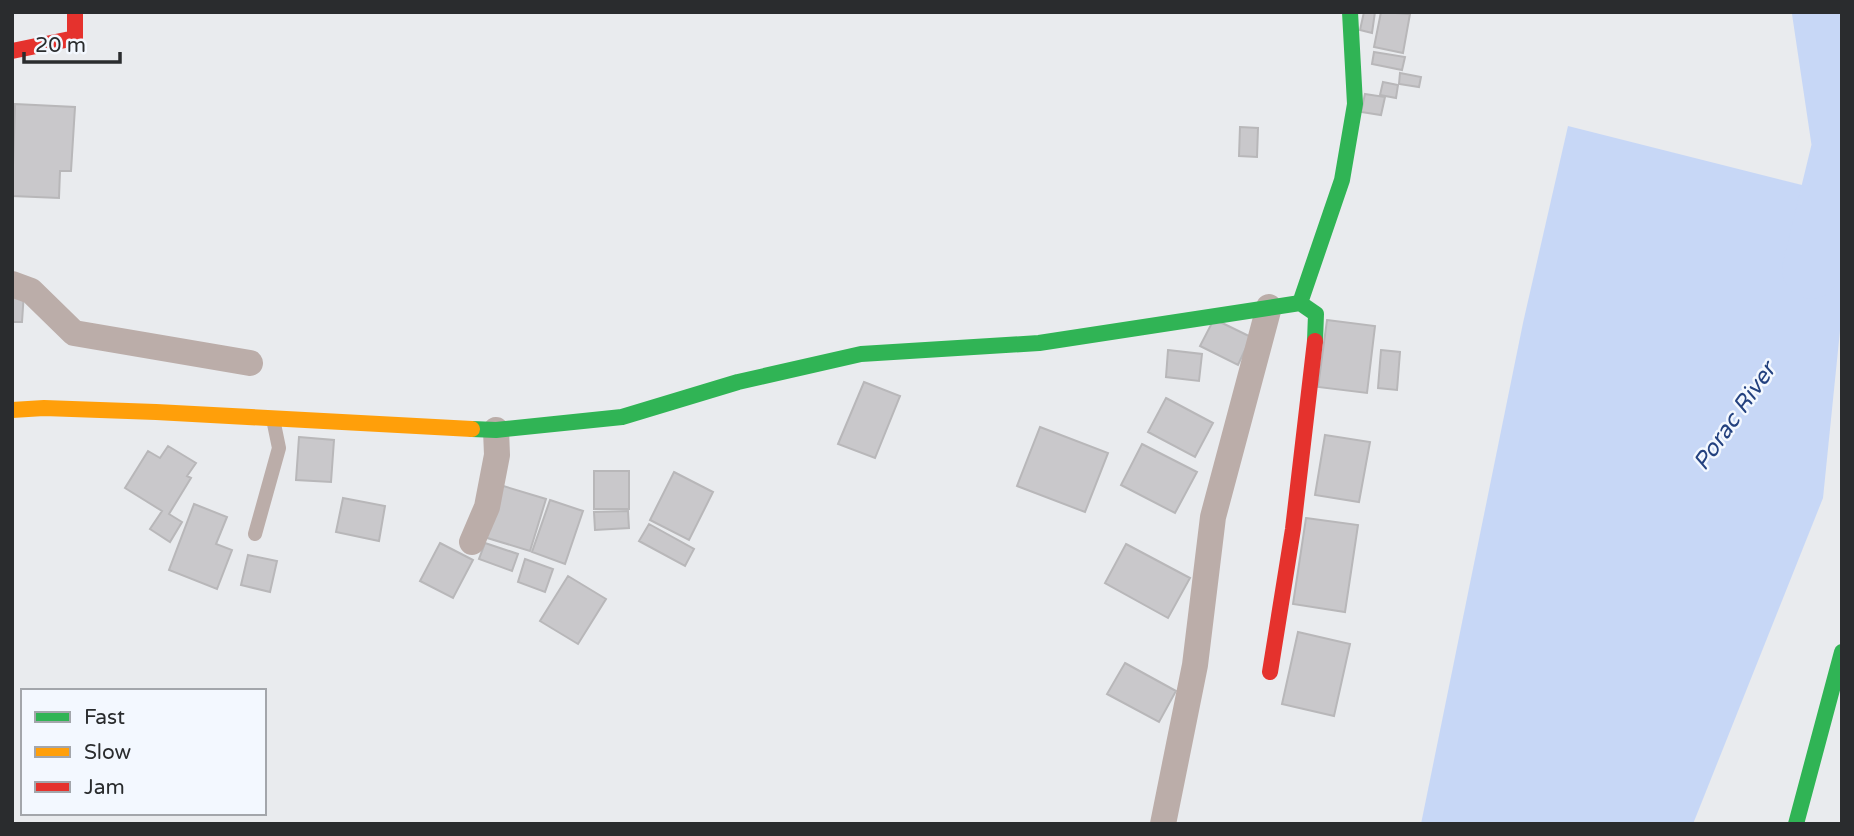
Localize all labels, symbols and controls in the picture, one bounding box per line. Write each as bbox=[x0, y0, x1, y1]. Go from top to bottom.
scale bar bbox=[24, 21, 121, 65]
text: 20 m bbox=[35, 33, 86, 58]
water label: Porac River bbox=[1687, 355, 1784, 476]
legend bbox=[21, 689, 266, 815]
text: Fast bbox=[84, 705, 125, 730]
text: Slow bbox=[84, 740, 132, 765]
text: Jam bbox=[84, 775, 125, 800]

